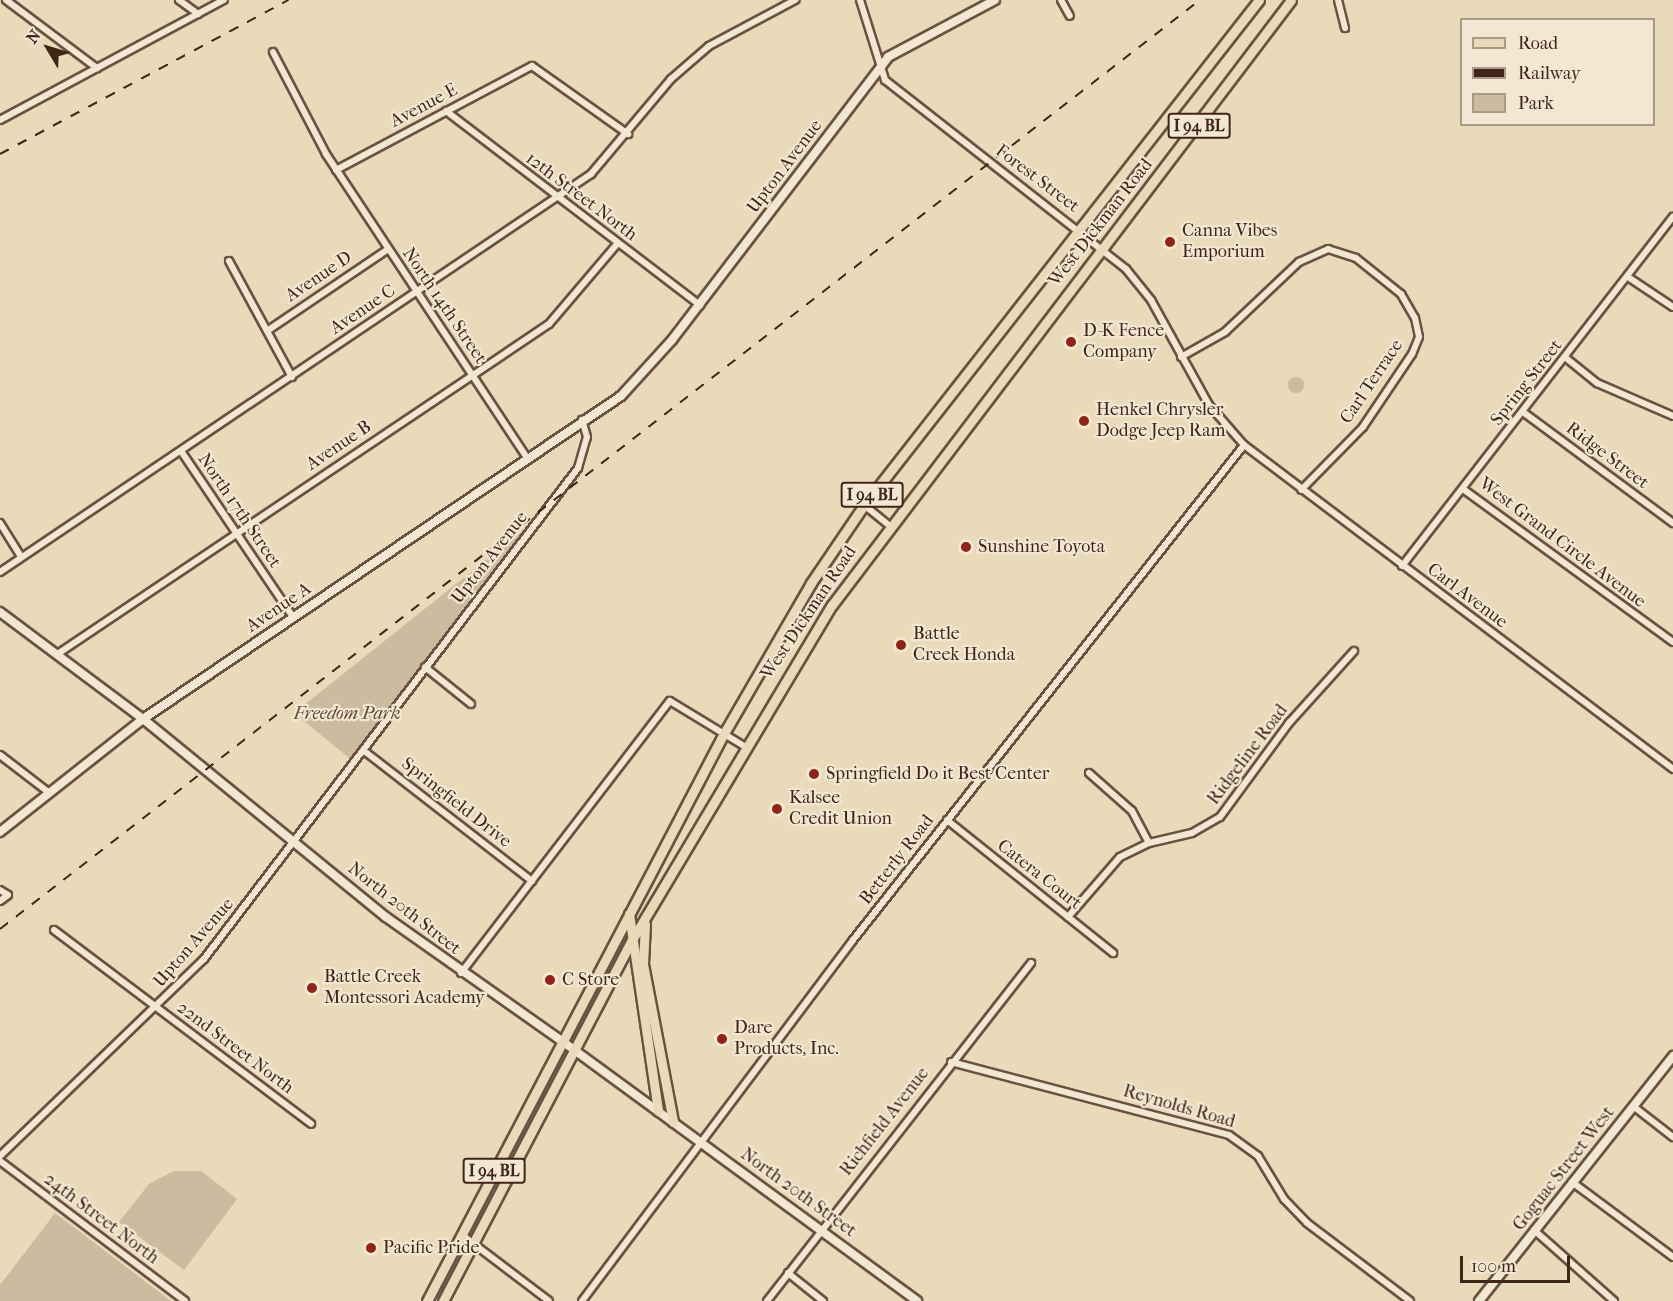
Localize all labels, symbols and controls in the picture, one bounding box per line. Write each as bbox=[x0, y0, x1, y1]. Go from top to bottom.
north arrow bbox=[18, 18, 78, 78]
legend bbox=[1460, 18, 1655, 126]
text: N bbox=[22, 26, 45, 47]
text: Road bbox=[1518, 33, 1558, 54]
text: Railway bbox=[1518, 63, 1581, 84]
street label: Avenue E bbox=[387, 79, 461, 133]
text: Park bbox=[1518, 93, 1554, 114]
road number: I 94 BL bbox=[1168, 113, 1230, 139]
street label: Upton Avenue bbox=[743, 116, 827, 218]
street label: Forest Street bbox=[991, 140, 1083, 218]
street label: 12th Street North bbox=[521, 148, 641, 246]
street label: West Dickman Road bbox=[1044, 155, 1158, 291]
place label: Canna Vibes Emporium bbox=[1182, 221, 1277, 264]
marker: Canna Vibes Emporium bbox=[1163, 235, 1177, 249]
street label: North 14th Street bbox=[397, 244, 491, 368]
street label: Avenue D bbox=[282, 247, 356, 307]
street label: Avenue C bbox=[326, 280, 400, 340]
place label: D-K Fence Company bbox=[1083, 321, 1164, 364]
marker: D-K Fence Company bbox=[1064, 335, 1078, 349]
street label: Carl Terrace bbox=[1336, 336, 1408, 428]
street label: Spring Street bbox=[1487, 336, 1567, 430]
place label: Henkel Chrysler Dodge Jeep Ram bbox=[1096, 400, 1225, 442]
marker: Henkel Chrysler Dodge Jeep Ram bbox=[1077, 414, 1091, 428]
street label: Avenue B bbox=[302, 416, 376, 476]
street label: Ridge Street bbox=[1561, 418, 1653, 494]
street label: North 17th Street bbox=[193, 450, 285, 572]
street label: West Grand Circle Avenue bbox=[1474, 473, 1650, 613]
road number: I 94 BL bbox=[840, 482, 904, 508]
street label: Upton Avenue bbox=[447, 507, 533, 609]
place label: Sunshine Toyota bbox=[978, 536, 1105, 558]
marker: Sunshine Toyota bbox=[959, 540, 973, 554]
street label: West Dickman Road bbox=[756, 542, 862, 684]
street label: Carl Avenue bbox=[1423, 559, 1511, 633]
street label: Avenue A bbox=[242, 578, 316, 638]
place label: Battle Creek Honda bbox=[913, 624, 1015, 666]
marker: Battle Creek Honda bbox=[894, 638, 908, 652]
street label: Ridgeline Road bbox=[1203, 701, 1293, 809]
park label: Freedom Park bbox=[294, 703, 400, 725]
street label: Springfield Drive bbox=[397, 753, 515, 853]
place label: Springfield Do it Best Center bbox=[826, 763, 1049, 785]
marker: Springfield Do it Best Center bbox=[807, 767, 821, 781]
place label: Kalsee Credit Union bbox=[789, 788, 892, 830]
marker: Kalsee Credit Union bbox=[770, 802, 784, 816]
street label: Betterly Road bbox=[855, 811, 939, 909]
street label: Catera Court bbox=[993, 835, 1085, 915]
street label: North 20th Street bbox=[343, 858, 465, 960]
street label: Upton Avenue bbox=[149, 894, 239, 992]
place label: Battle Creek Montessori Academy bbox=[324, 967, 485, 1010]
place label: C Store bbox=[562, 969, 619, 991]
marker: C Store bbox=[543, 973, 557, 987]
marker: Battle Creek Montessori Academy bbox=[305, 981, 319, 995]
street label: 22nd Street North bbox=[172, 997, 298, 1099]
place label: Dare Products, Inc. bbox=[734, 1018, 839, 1060]
marker: Dare Products, Inc. bbox=[715, 1032, 729, 1046]
street label: Richfield Avenue bbox=[836, 1063, 934, 1181]
street label: Reynolds Road bbox=[1120, 1081, 1238, 1133]
street label: Goguac Street West bbox=[1509, 1102, 1619, 1236]
street label: North 20th Street bbox=[736, 1144, 860, 1242]
road number: I 94 BL bbox=[462, 1158, 526, 1184]
street label: 24th Street North bbox=[39, 1169, 163, 1269]
place label: Pacific Pride bbox=[383, 1237, 479, 1259]
marker: Pacific Pride bbox=[364, 1241, 378, 1255]
scale bar bbox=[1463, 1244, 1572, 1282]
text: 100 m bbox=[1471, 1256, 1516, 1277]

